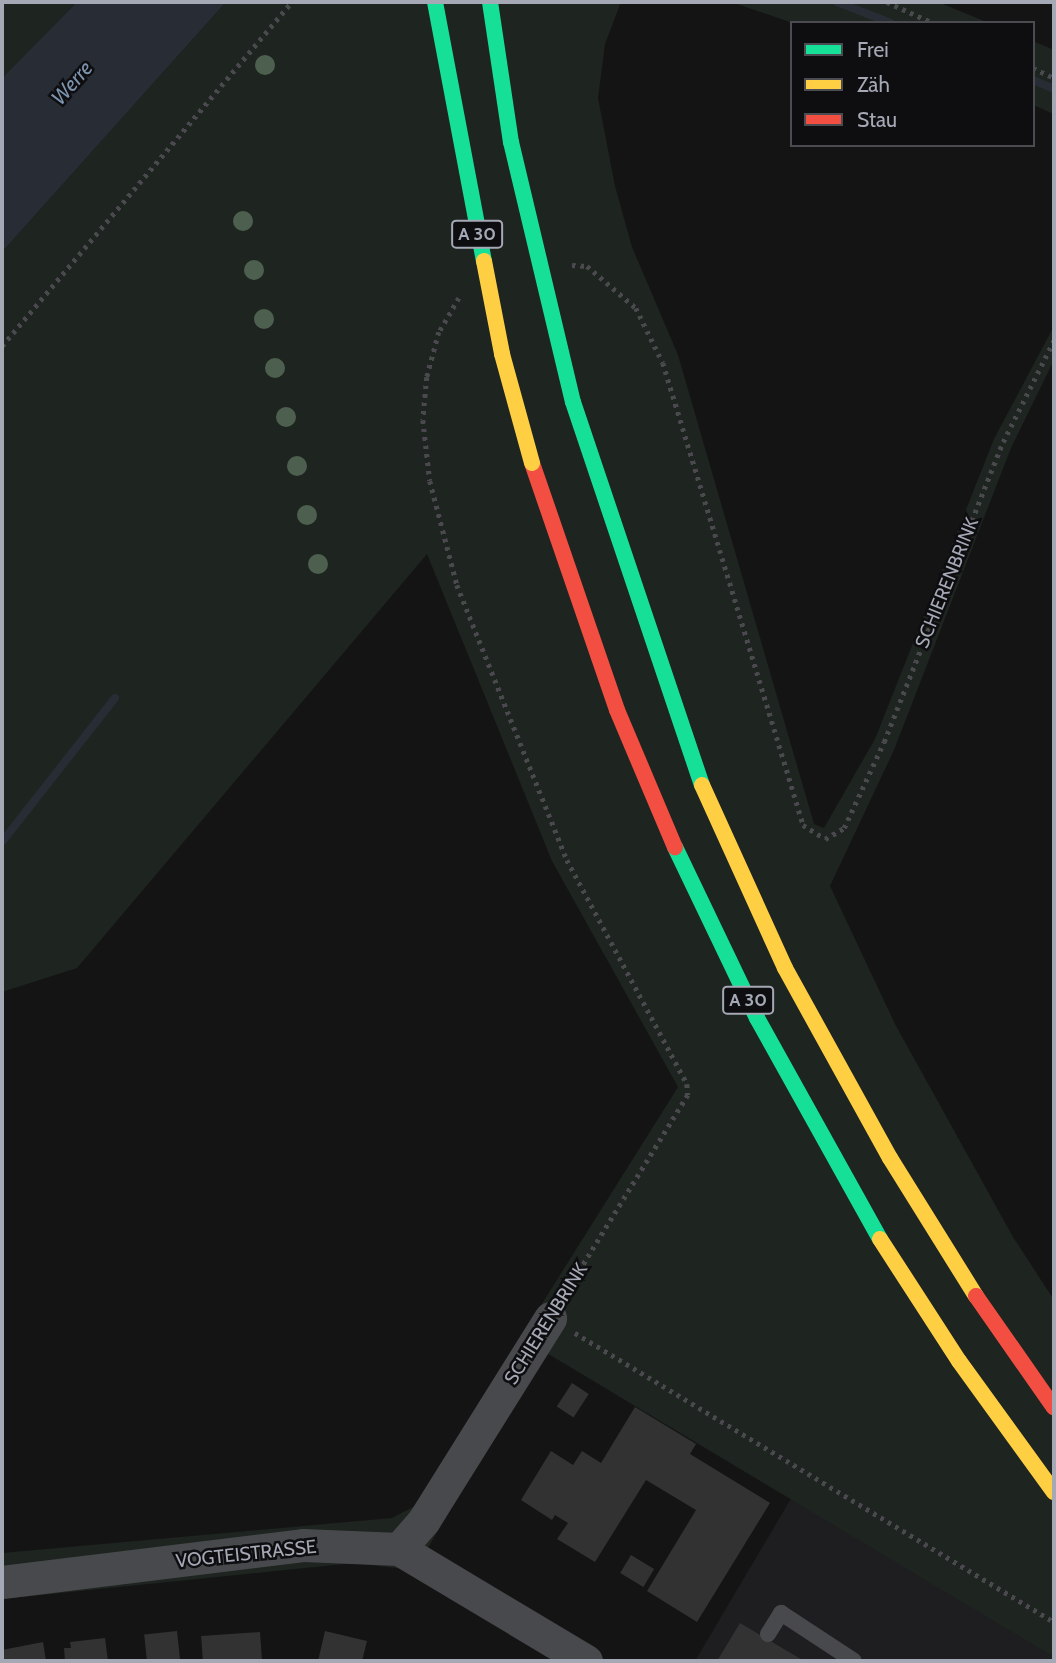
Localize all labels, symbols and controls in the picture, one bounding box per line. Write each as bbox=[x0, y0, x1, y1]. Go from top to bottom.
legend bbox=[790, 21, 1035, 147]
text: Frei bbox=[857, 37, 889, 62]
water label: Werre bbox=[46, 56, 98, 110]
text: Zäh bbox=[857, 72, 890, 97]
text: Stau bbox=[857, 107, 897, 132]
road number: A 30 bbox=[451, 220, 503, 248]
street label: SCHIERENBRINK bbox=[910, 514, 984, 652]
road number: A 30 bbox=[722, 986, 774, 1015]
street label: SCHIERENBRINK bbox=[500, 1259, 592, 1389]
street label: VOGTEISTRASSE bbox=[175, 1535, 317, 1573]

